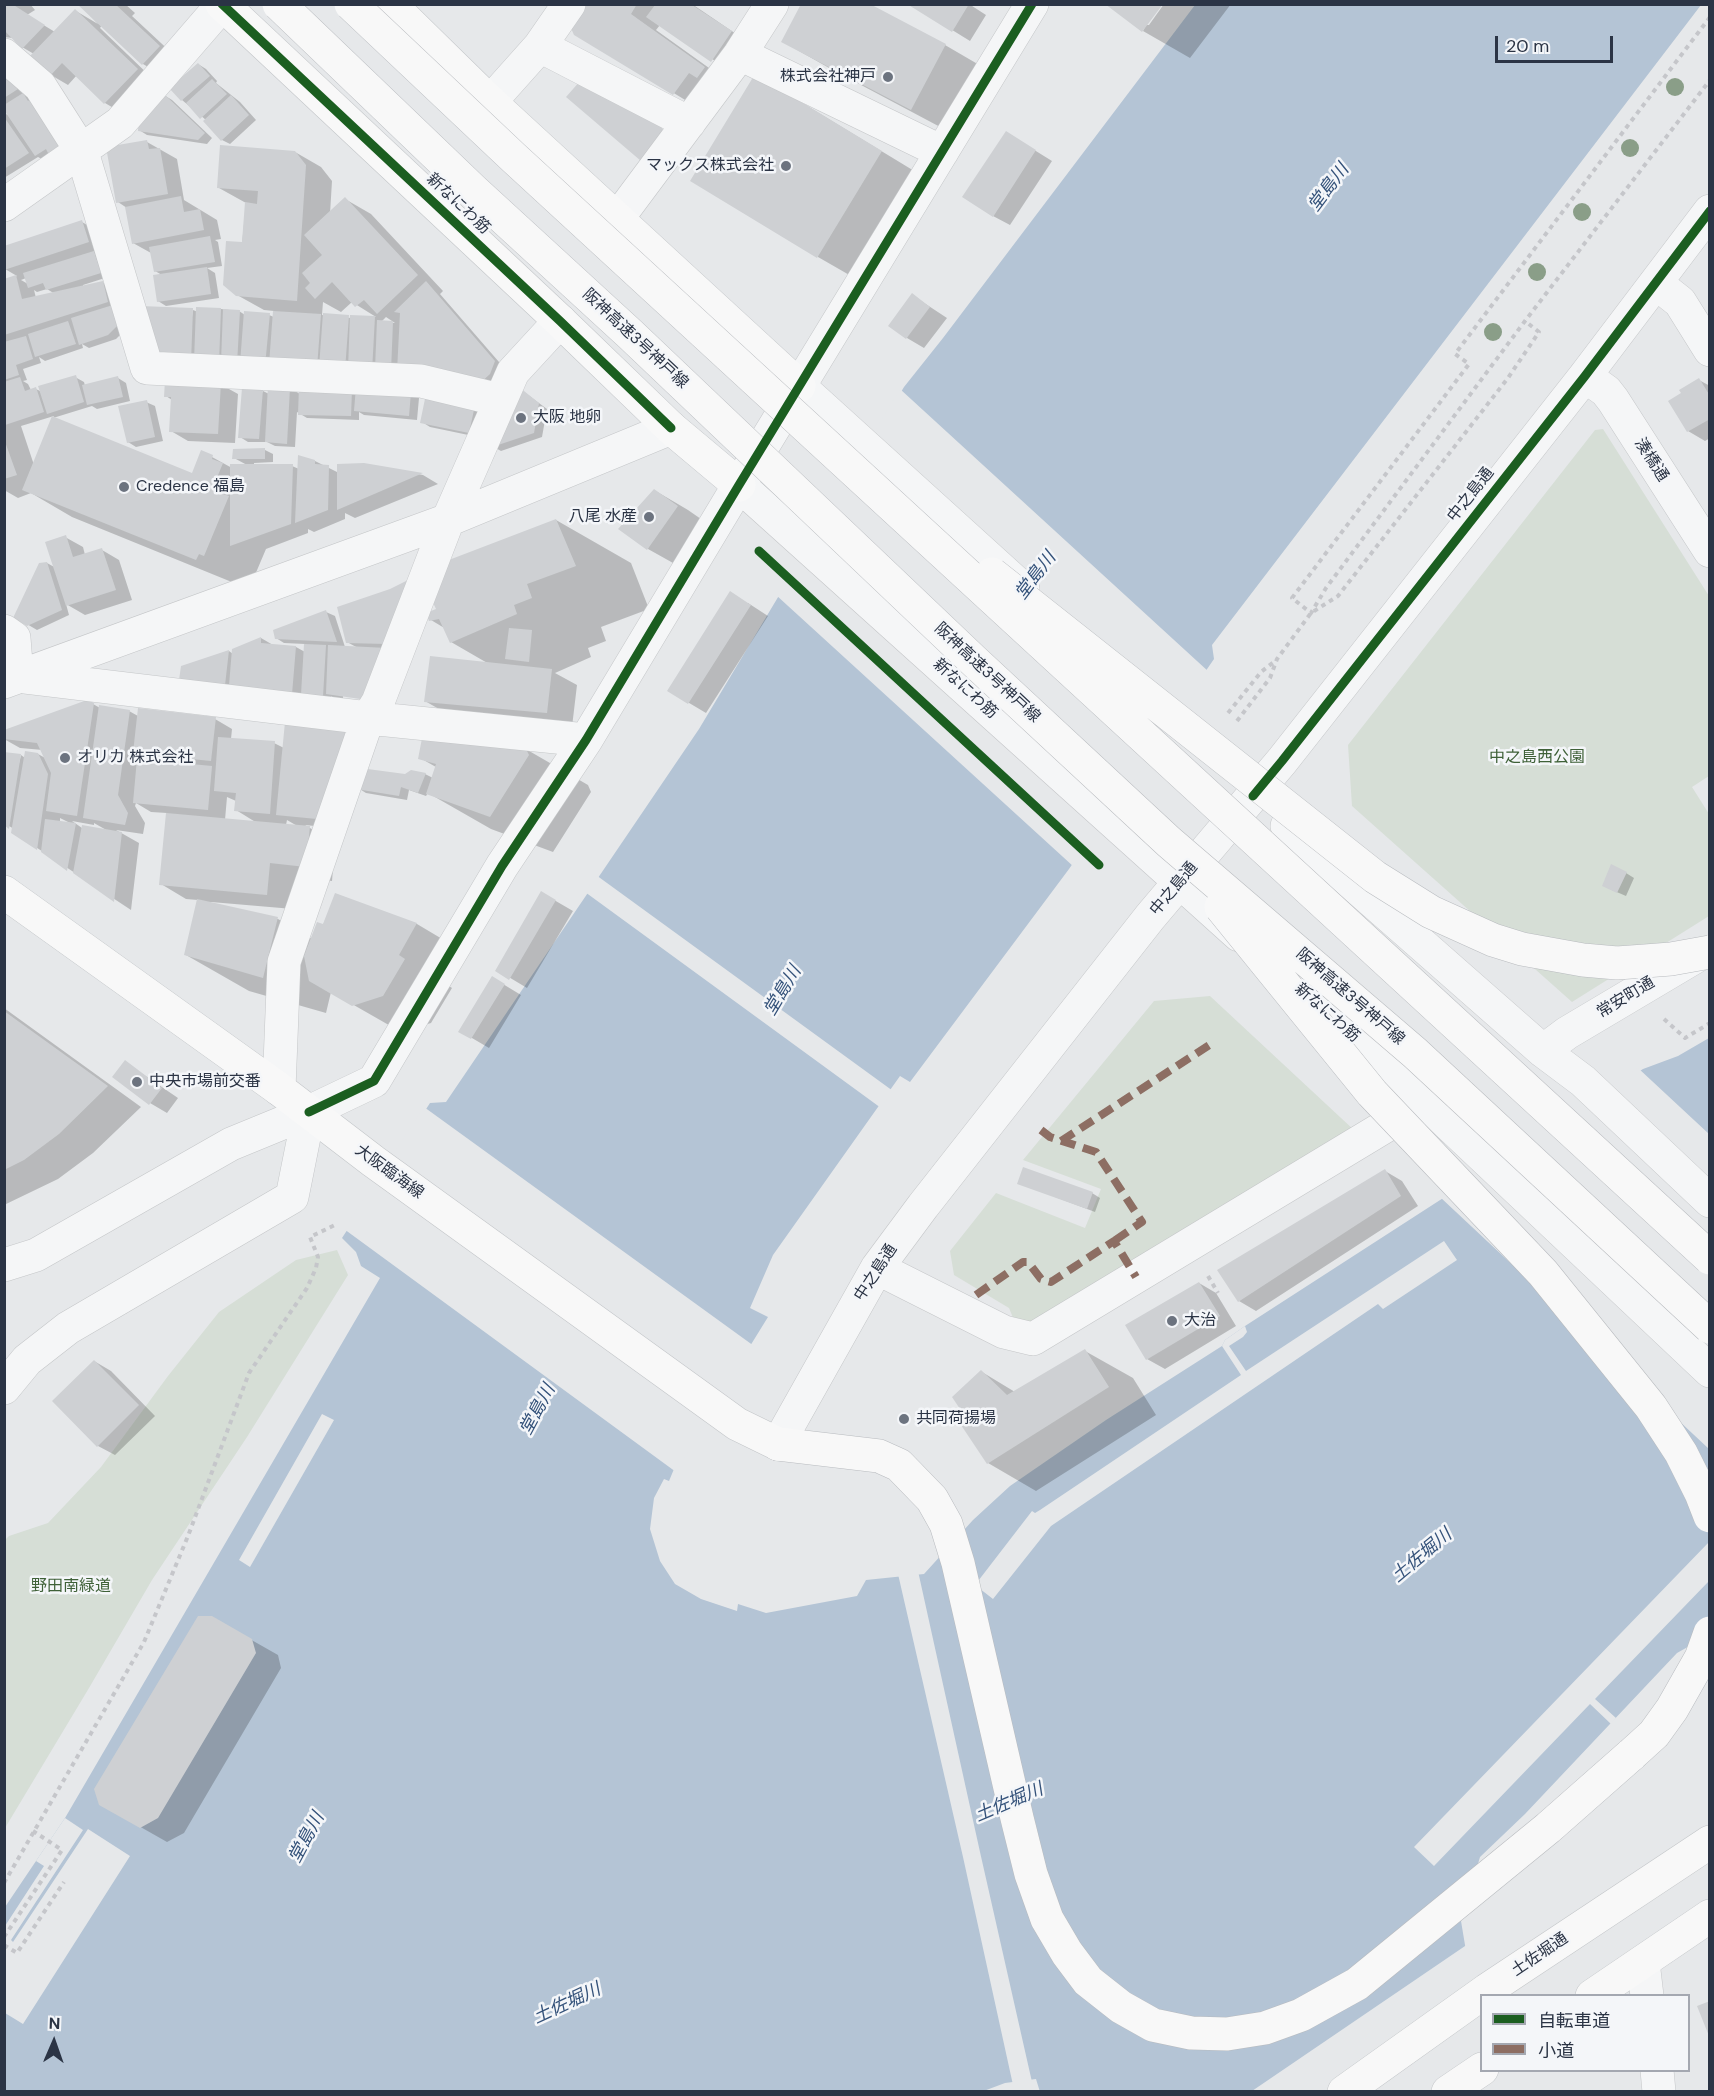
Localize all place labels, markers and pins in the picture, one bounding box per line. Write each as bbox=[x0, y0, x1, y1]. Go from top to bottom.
place label: 株式会社神戸 bbox=[780, 67, 876, 87]
marker: 株式会社神戸 bbox=[881, 70, 895, 84]
place label: マックス株式会社 bbox=[646, 156, 774, 176]
marker: マックス株式会社 bbox=[779, 159, 793, 173]
place label: 大阪 地卵 bbox=[533, 408, 601, 428]
marker: 大阪 地卵 bbox=[514, 411, 528, 425]
place label: Credence 福島 bbox=[136, 477, 245, 497]
marker: Credence 福島 bbox=[117, 480, 131, 494]
place label: 八尾 水産 bbox=[569, 507, 637, 527]
marker: 八尾 水産 bbox=[642, 510, 656, 524]
place label: オリカ 株式会社 bbox=[77, 748, 193, 768]
marker: オリカ 株式会社 bbox=[58, 751, 72, 765]
place label: 中央市場前交番 bbox=[149, 1072, 261, 1092]
marker: 中央市場前交番 bbox=[130, 1075, 144, 1089]
place label: 大治 bbox=[1184, 1311, 1216, 1331]
marker: 大治 bbox=[1165, 1314, 1179, 1328]
place label: 共同荷揚場 bbox=[916, 1409, 996, 1429]
marker: 共同荷揚場 bbox=[897, 1412, 911, 1426]

